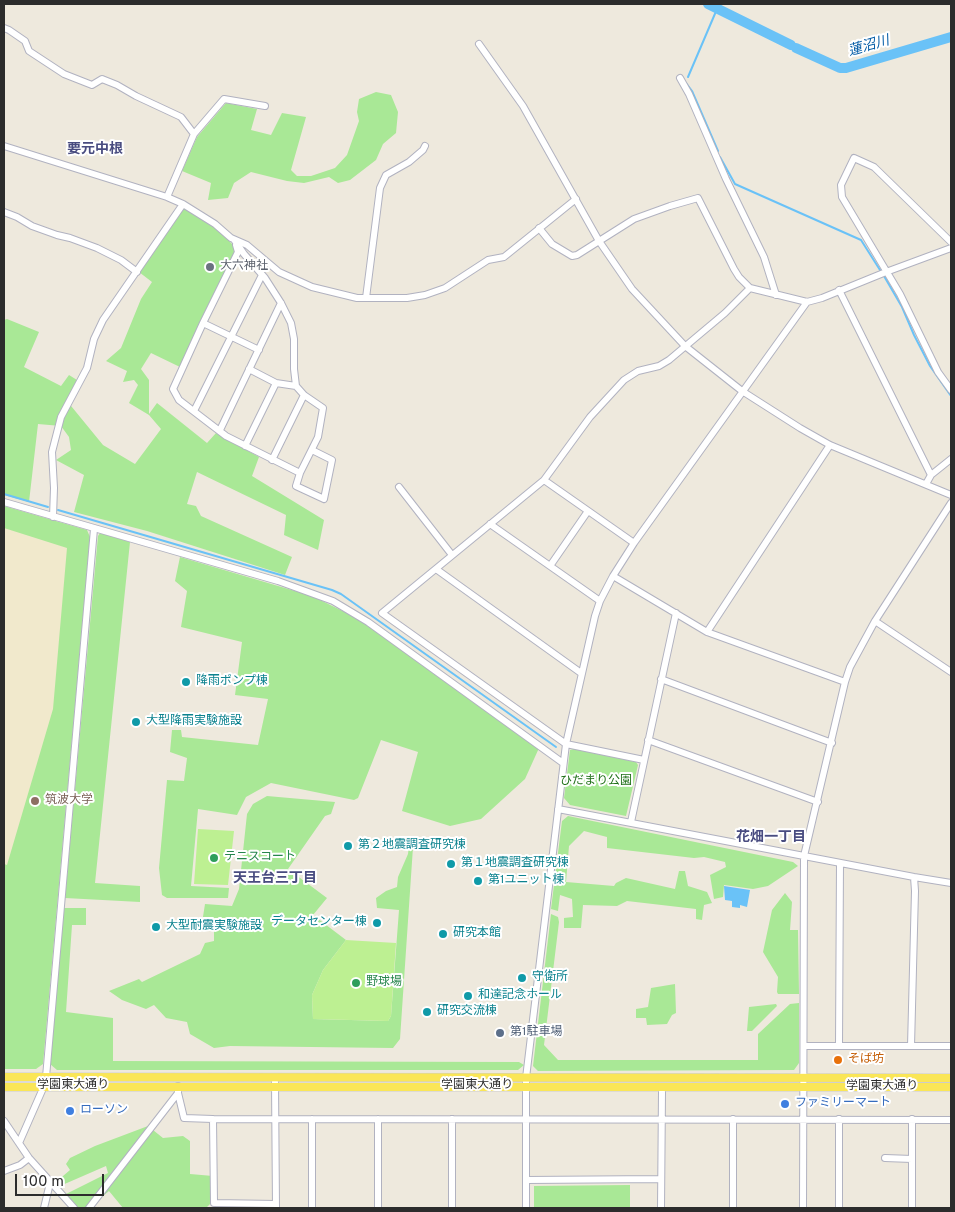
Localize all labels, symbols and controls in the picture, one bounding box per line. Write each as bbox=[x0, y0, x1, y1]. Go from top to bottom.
water label: 蓮沼川 bbox=[846, 33, 892, 61]
district label: 要元中根 bbox=[67, 142, 123, 158]
place label: 大六神社 bbox=[220, 260, 268, 274]
marker: 大六神社 bbox=[204, 261, 216, 273]
place label: 降雨ポンプ棟 bbox=[196, 675, 268, 689]
marker: 降雨ポンプ棟 bbox=[180, 676, 192, 688]
place label: 大型降雨実験施設 bbox=[146, 715, 242, 729]
marker: 大型降雨実験施設 bbox=[130, 716, 142, 728]
park label: ひだまり公園 bbox=[560, 775, 632, 789]
place label: 筑波大学 bbox=[45, 794, 93, 808]
marker: 筑波大学 bbox=[29, 795, 41, 807]
district label: 花畑一丁目 bbox=[736, 830, 806, 846]
place label: 第２地震調査研究棟 bbox=[358, 839, 466, 853]
marker: 第２地震調査研究棟 bbox=[342, 840, 354, 852]
place label: テニスコート bbox=[224, 851, 296, 865]
marker: テニスコート bbox=[208, 852, 220, 864]
place label: 第１地震調査研究棟 bbox=[461, 857, 569, 871]
marker: 第１地震調査研究棟 bbox=[445, 858, 457, 870]
district label: 天王台三丁目 bbox=[233, 871, 317, 887]
place label: 第1ユニット棟 bbox=[488, 874, 564, 888]
marker: 第1ユニット棟 bbox=[472, 875, 484, 887]
place label: データセンター棟 bbox=[271, 916, 367, 930]
marker: データセンター棟 bbox=[371, 917, 383, 929]
place label: 大型耐震実験施設 bbox=[166, 920, 262, 934]
marker: 大型耐震実験施設 bbox=[150, 921, 162, 933]
place label: 研究本館 bbox=[453, 927, 501, 941]
marker: 研究本館 bbox=[437, 928, 449, 940]
place label: 守衛所 bbox=[532, 971, 568, 985]
marker: 守衛所 bbox=[516, 972, 528, 984]
place label: 野球場 bbox=[366, 976, 402, 990]
marker: 野球場 bbox=[350, 977, 362, 989]
place label: 和達記念ホール bbox=[478, 989, 562, 1003]
marker: 和達記念ホール bbox=[462, 990, 474, 1002]
place label: 研究交流棟 bbox=[437, 1005, 497, 1019]
marker: 研究交流棟 bbox=[421, 1006, 433, 1018]
place label: 第1駐車場 bbox=[510, 1026, 562, 1040]
marker: 第1駐車場 bbox=[494, 1027, 506, 1039]
place label: そば坊 bbox=[848, 1053, 884, 1067]
marker: そば坊 bbox=[832, 1054, 844, 1066]
street label: 学園東大通り bbox=[37, 1079, 109, 1093]
street label: 学園東大通り bbox=[441, 1079, 513, 1093]
street label: 学園東大通り bbox=[846, 1080, 918, 1094]
place label: ファミリーマート bbox=[795, 1097, 891, 1111]
marker: ファミリーマート bbox=[779, 1098, 791, 1110]
place label: ローソン bbox=[80, 1104, 128, 1118]
marker: ローソン bbox=[64, 1105, 76, 1117]
scale bar bbox=[18, 1164, 106, 1196]
text: 100 m bbox=[23, 1173, 64, 1192]

